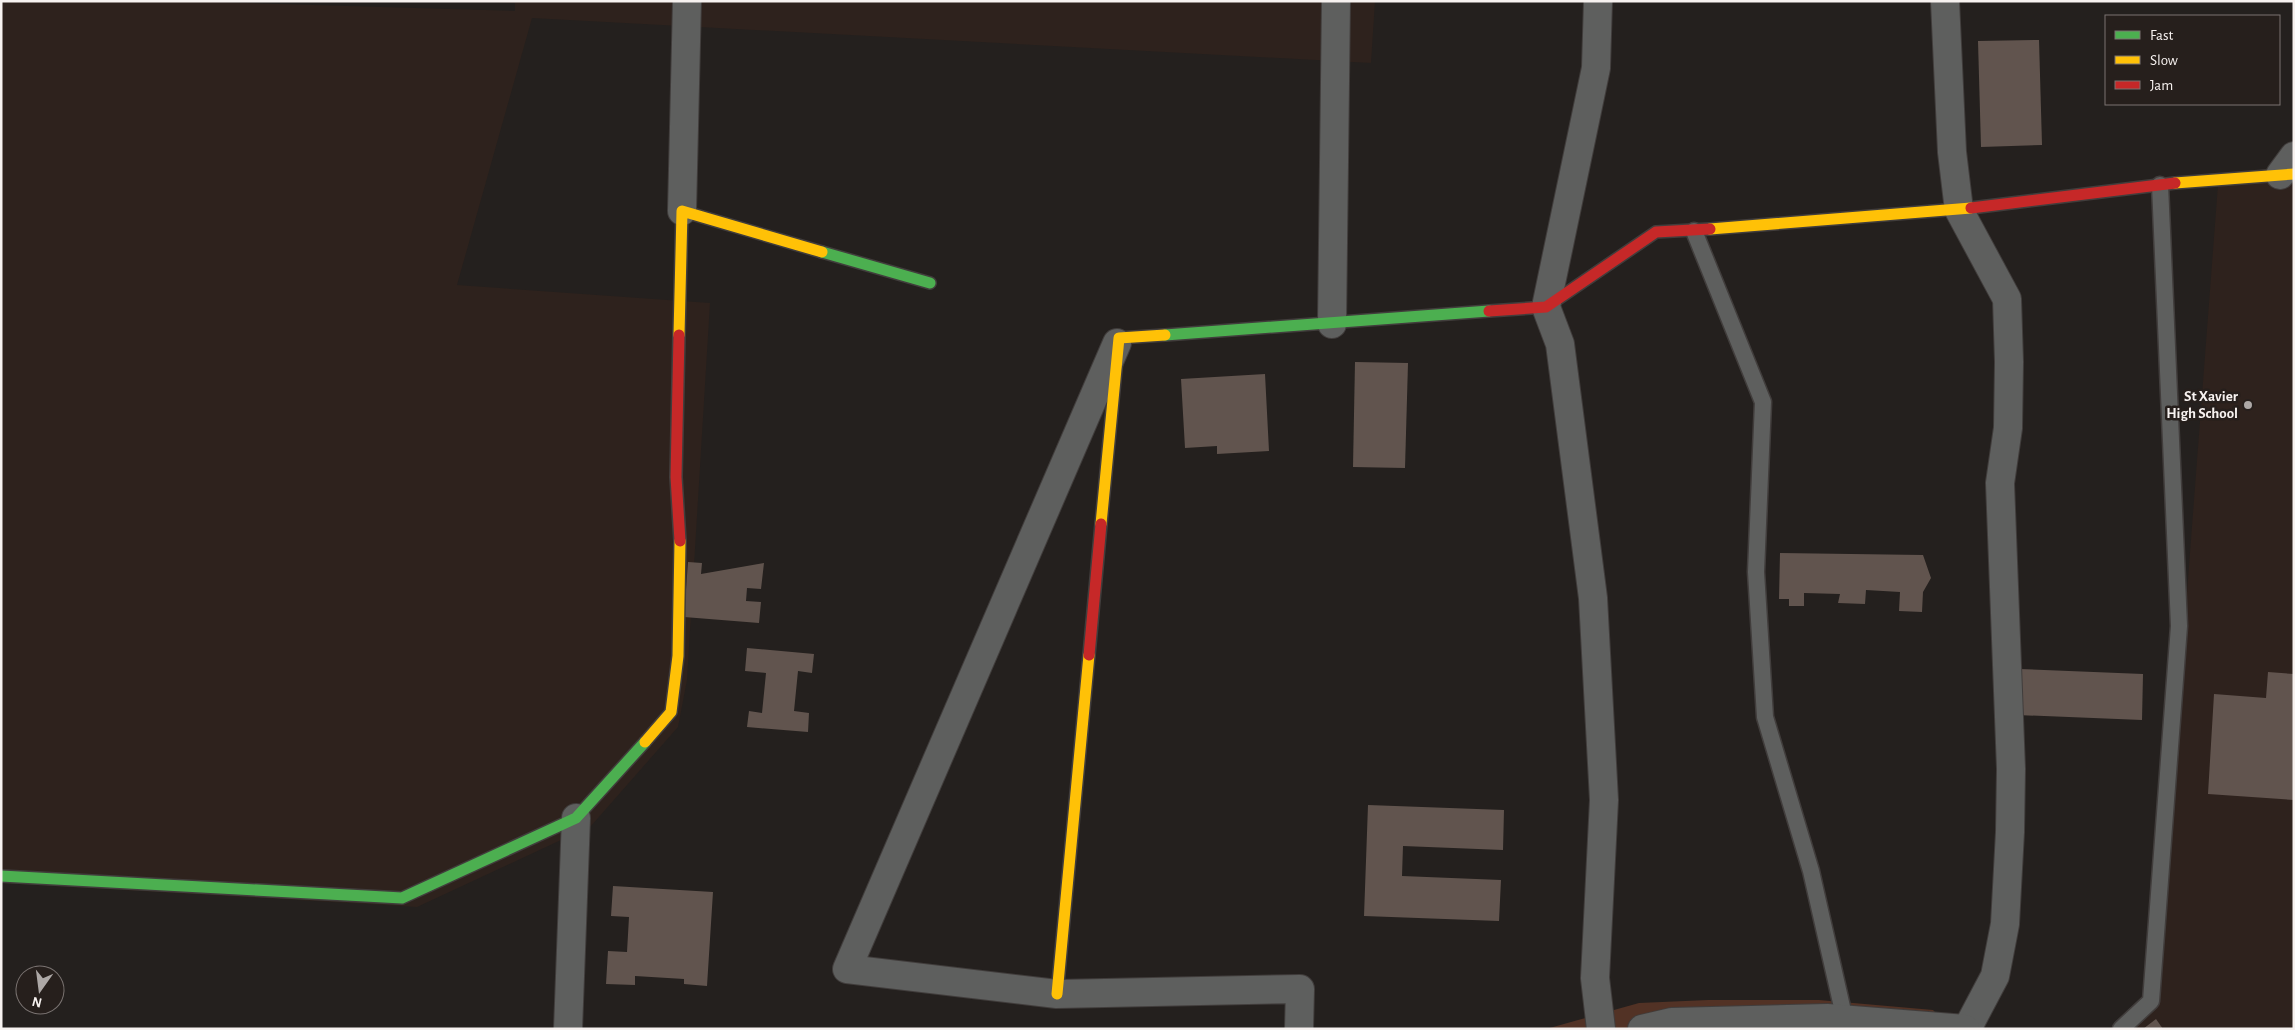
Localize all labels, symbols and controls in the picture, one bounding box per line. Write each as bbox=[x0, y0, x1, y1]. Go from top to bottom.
legend bbox=[2105, 15, 2280, 105]
text: Fast bbox=[2150, 28, 2174, 43]
text: Slow bbox=[2150, 53, 2178, 68]
text: Jam bbox=[2150, 78, 2173, 93]
place label: St Xavier High School bbox=[2166, 389, 2239, 421]
marker: St Xavier High School bbox=[2242, 399, 2254, 411]
north arrow bbox=[15, 965, 65, 1015]
text: N bbox=[31, 994, 44, 1010]

